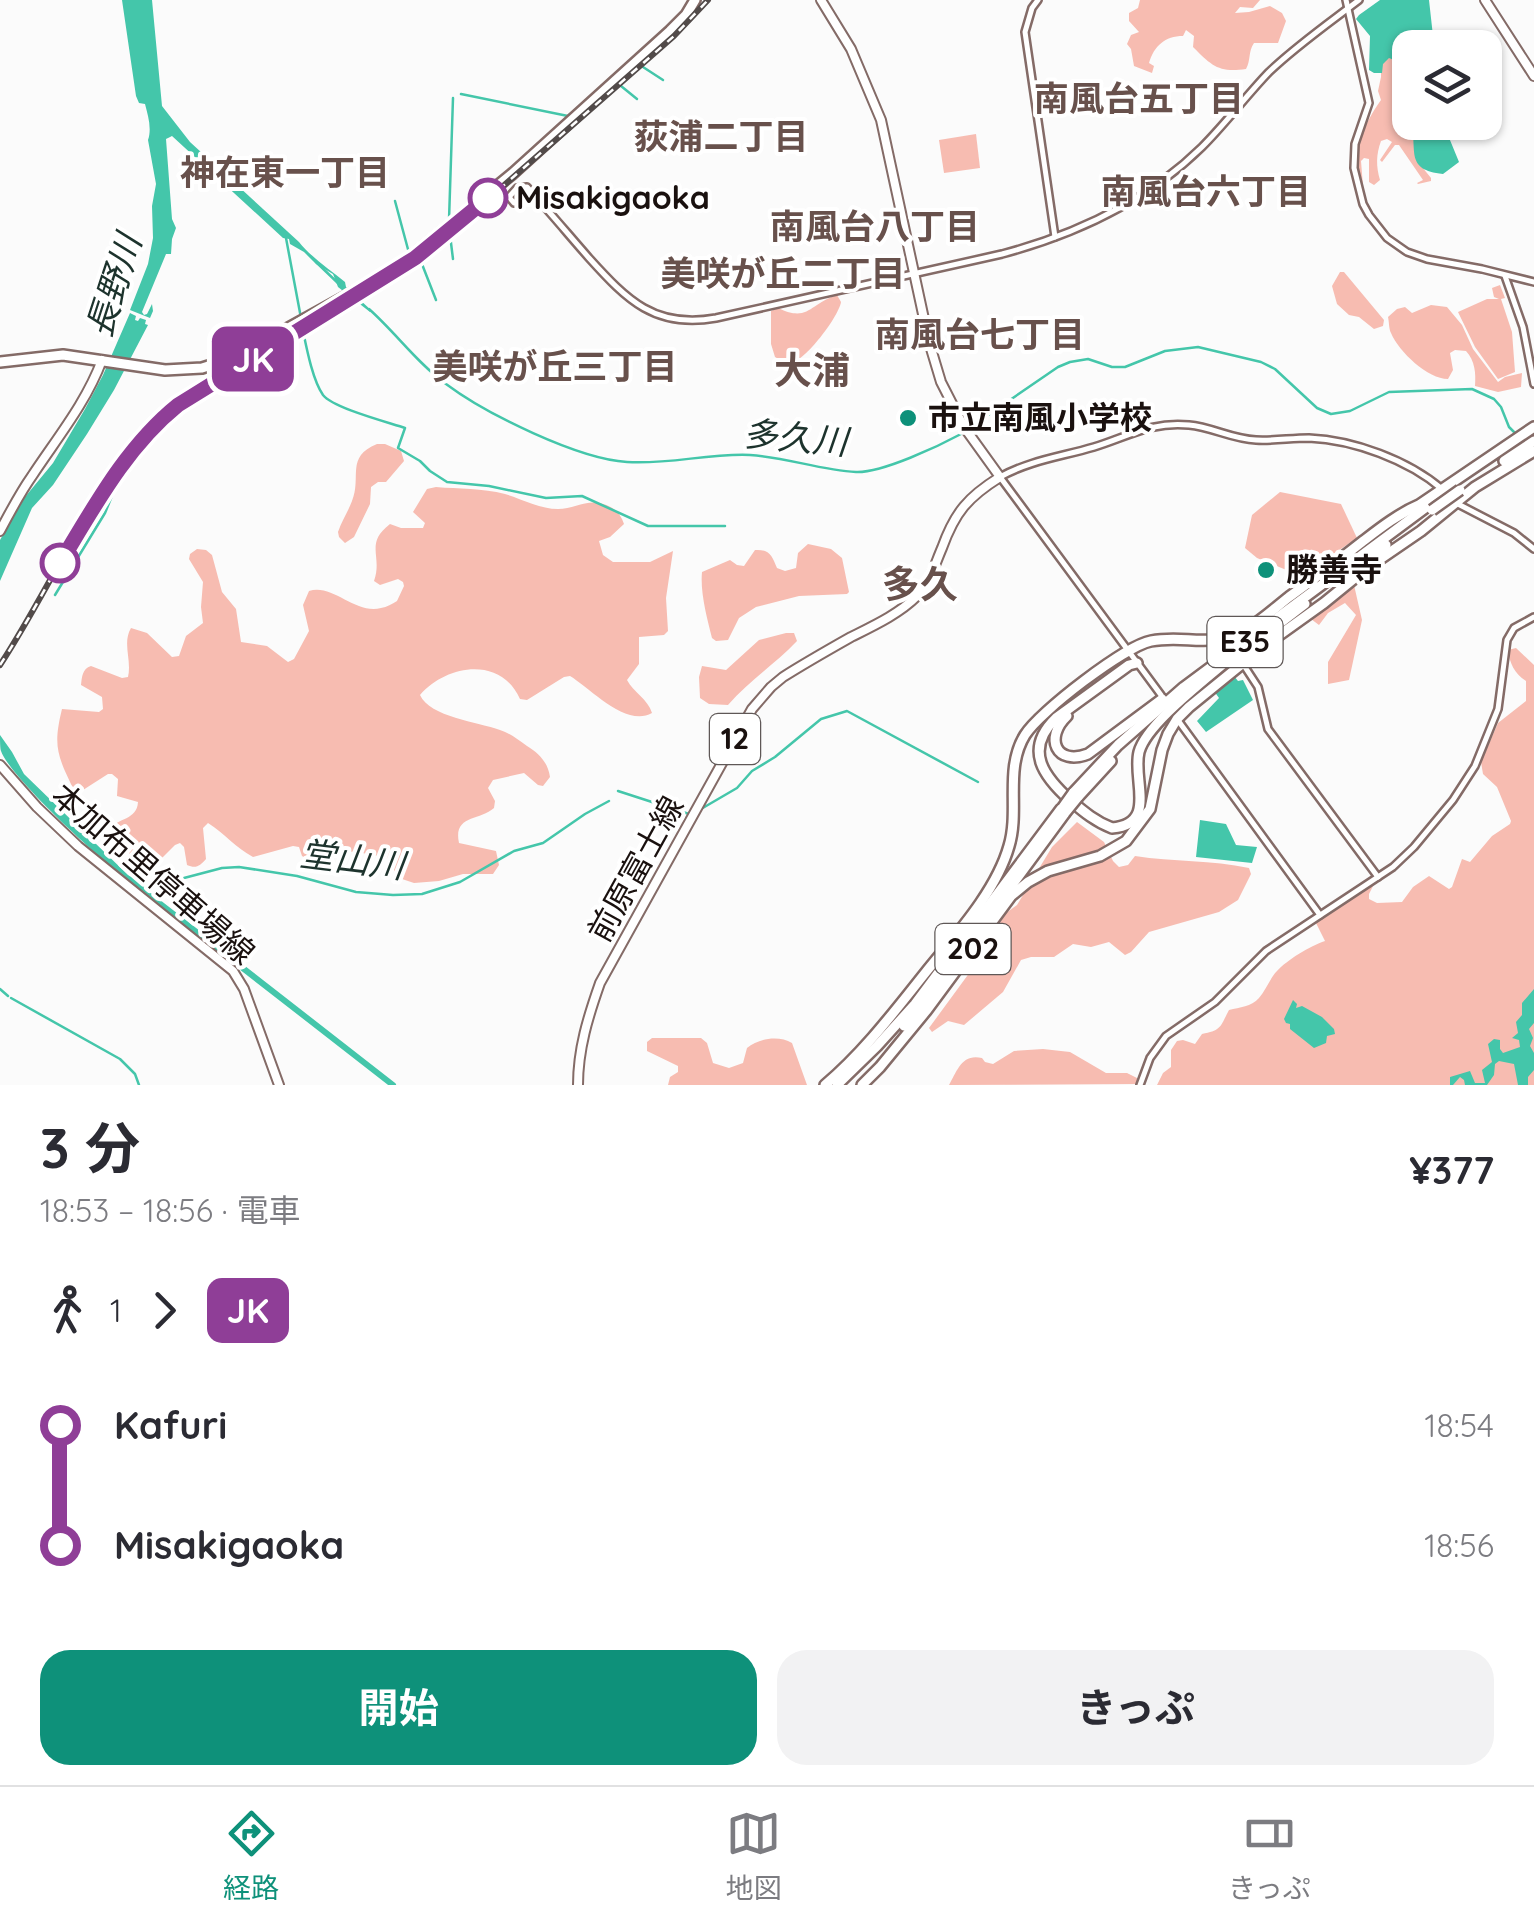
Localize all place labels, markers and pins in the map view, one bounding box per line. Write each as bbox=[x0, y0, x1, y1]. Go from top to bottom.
place label: Misakigaoka bbox=[516, 177, 710, 217]
marker: Misakigaoka bbox=[469, 179, 507, 217]
place label: 市立南風小学校 bbox=[928, 397, 1152, 437]
marker: 市立南風小学校 bbox=[897, 407, 919, 429]
unlabelled marker bbox=[41, 544, 79, 582]
place label: 勝善寺 bbox=[1286, 549, 1382, 589]
marker: 勝善寺 bbox=[1255, 559, 1277, 581]

